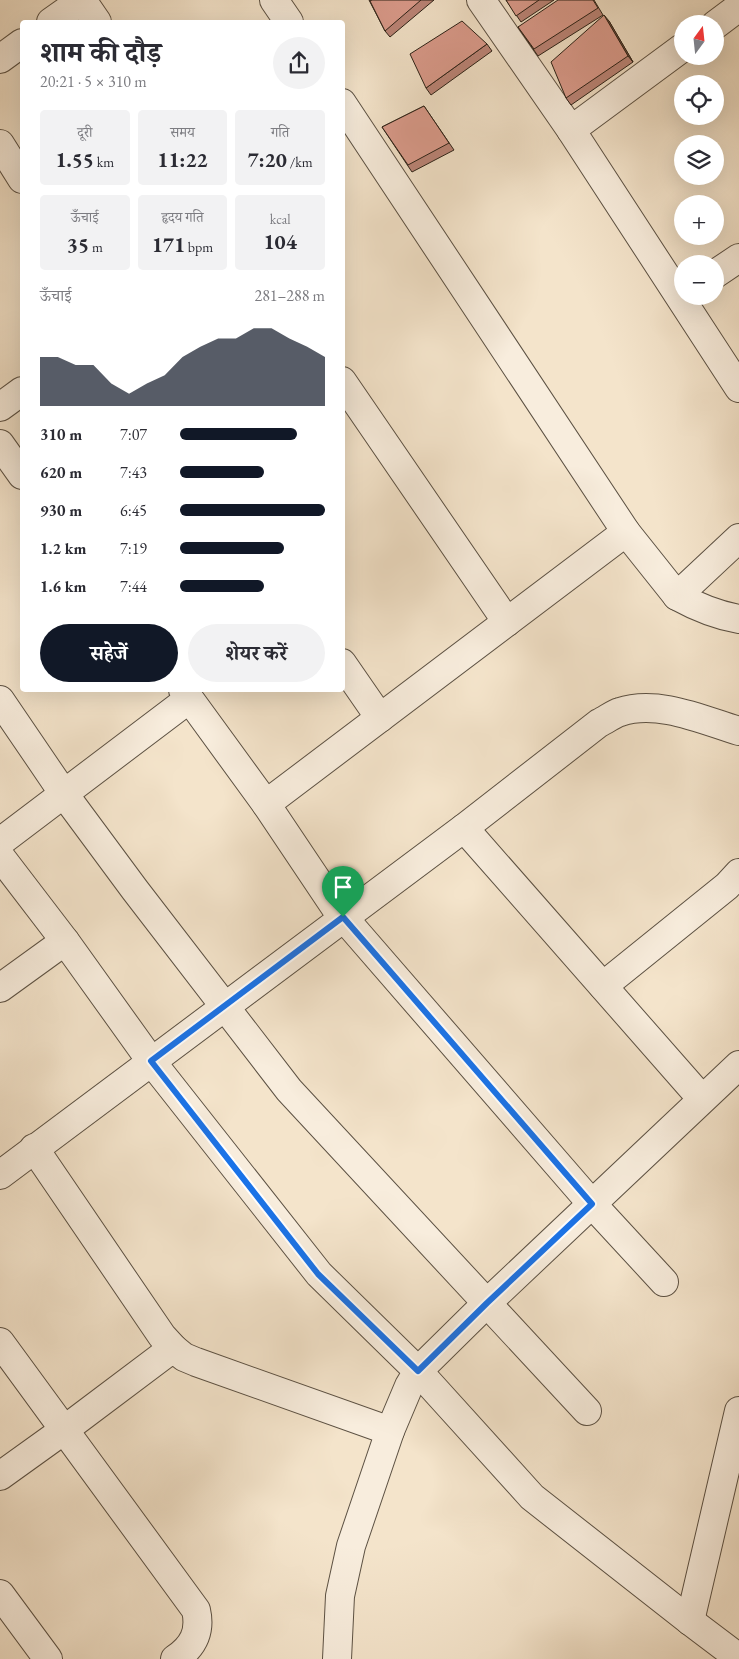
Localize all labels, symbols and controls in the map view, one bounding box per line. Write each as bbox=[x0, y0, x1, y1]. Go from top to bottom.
north arrow bbox=[674, 15, 724, 65]
map controls bbox=[674, 15, 724, 305]
text: शाम की दौड़ bbox=[40, 34, 161, 70]
button: share bbox=[273, 37, 325, 89]
text: 20:21 · 5 × 310 m bbox=[40, 71, 147, 92]
button: locate bbox=[674, 75, 724, 125]
text: दूरी bbox=[77, 123, 92, 141]
text: समय bbox=[170, 123, 195, 141]
text: गति bbox=[271, 123, 289, 141]
button: layers bbox=[674, 135, 724, 185]
text: 1.55 bbox=[55, 146, 94, 173]
text: 11:22 bbox=[157, 146, 208, 173]
text: 7:20 bbox=[248, 146, 287, 173]
text: km bbox=[94, 153, 114, 171]
text: /km bbox=[287, 153, 313, 171]
button: + bbox=[674, 195, 724, 245]
text: ऊँचाई bbox=[71, 208, 99, 226]
text: हृदय गति bbox=[161, 208, 204, 226]
text: kcal bbox=[270, 210, 291, 228]
text: 104 bbox=[263, 228, 297, 255]
text: 35 bbox=[67, 231, 89, 258]
text: 171 bbox=[152, 231, 185, 258]
text: m bbox=[89, 238, 103, 256]
text: bpm bbox=[185, 238, 213, 256]
button: − bbox=[674, 255, 724, 305]
text: ऊँचाई bbox=[40, 285, 72, 306]
text: 281–288 m bbox=[254, 285, 325, 306]
text: 310 m bbox=[40, 424, 82, 445]
text: 7:07 bbox=[120, 424, 147, 445]
text: 620 m bbox=[40, 462, 82, 483]
text: 7:43 bbox=[120, 462, 147, 483]
text: 930 m bbox=[40, 500, 82, 521]
text: 6:45 bbox=[120, 500, 147, 521]
text: 1.2 km bbox=[40, 538, 86, 559]
text: 7:19 bbox=[120, 538, 147, 559]
text: 1.6 km bbox=[40, 576, 86, 597]
text: 7:44 bbox=[120, 576, 147, 597]
button: सहेजें bbox=[40, 624, 178, 682]
button: शेयर करें bbox=[188, 624, 325, 682]
pin bbox=[322, 866, 364, 917]
icon: arrive bbox=[329, 873, 357, 901]

